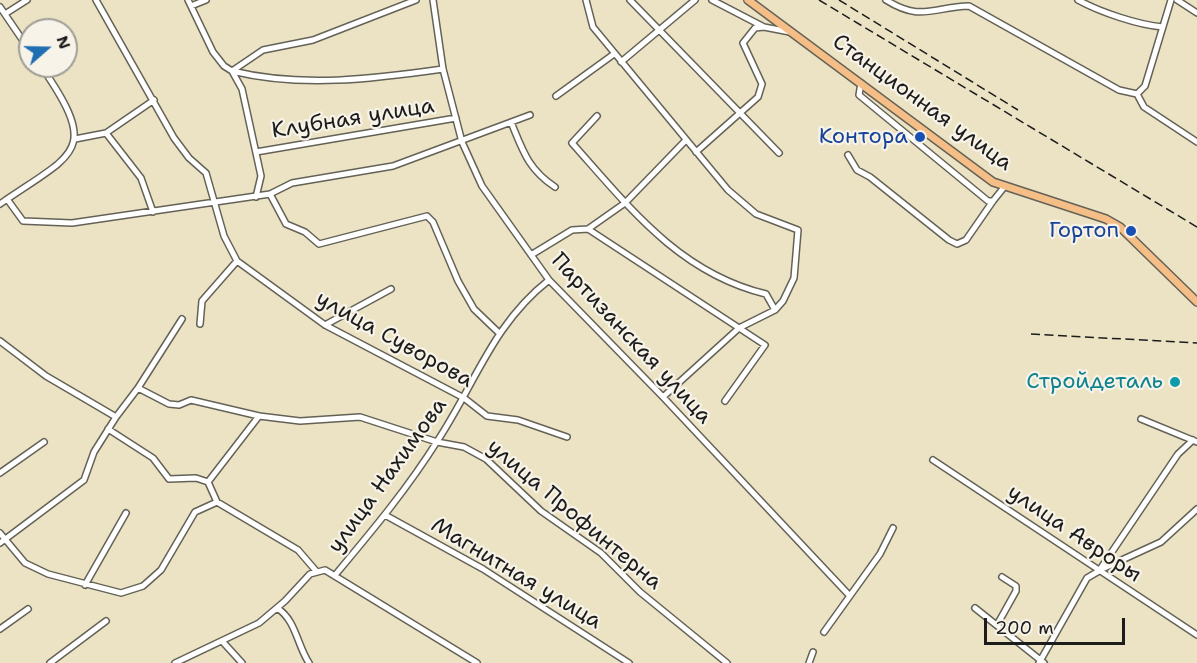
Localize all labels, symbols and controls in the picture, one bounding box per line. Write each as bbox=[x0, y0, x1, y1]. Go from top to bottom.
north arrow bbox=[18, 18, 78, 78]
street label: Станционная улица bbox=[827, 29, 1017, 177]
text: N bbox=[51, 33, 76, 52]
street label: Клубная улица bbox=[270, 93, 436, 145]
place label: Контора bbox=[819, 124, 908, 150]
marker: Контора bbox=[913, 130, 927, 144]
place label: Гортоп bbox=[1049, 218, 1119, 244]
marker: Гортоп bbox=[1124, 224, 1138, 238]
street label: Партизанская улица bbox=[545, 248, 717, 430]
street label: улица Суворова bbox=[311, 286, 477, 394]
place label: Стройдеталь bbox=[1026, 369, 1163, 395]
marker: Стройдеталь bbox=[1168, 375, 1182, 389]
street label: улица Нахимова bbox=[323, 393, 453, 559]
street label: улица Профинтерна bbox=[481, 434, 667, 596]
street label: улица Авроры bbox=[1002, 479, 1146, 589]
street label: Магнитная улица bbox=[426, 513, 606, 635]
scale bar bbox=[987, 606, 1128, 644]
text: 200 m bbox=[995, 616, 1054, 640]

